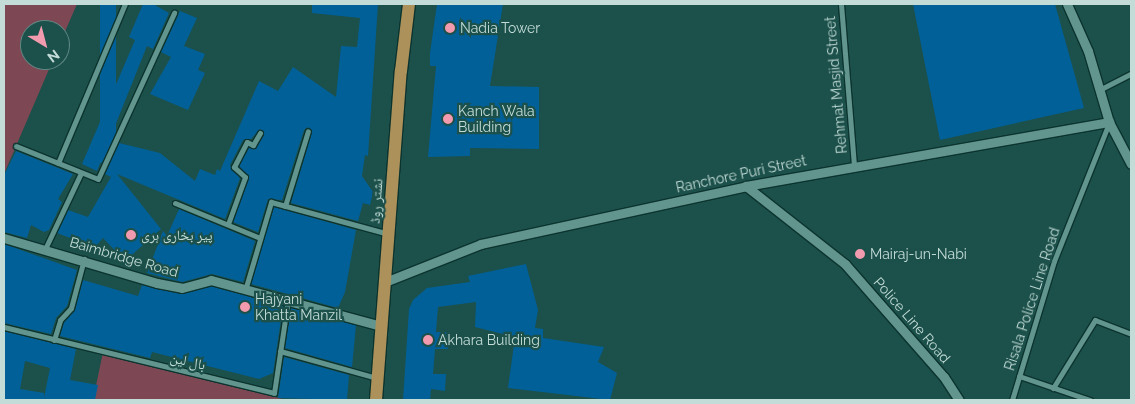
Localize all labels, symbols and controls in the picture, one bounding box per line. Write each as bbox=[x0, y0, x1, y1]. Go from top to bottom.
street label: Rehmat Masjid Street bbox=[822, 16, 850, 154]
north arrow bbox=[20, 20, 70, 70]
place label: Nadia Tower bbox=[460, 20, 541, 36]
marker: Nadia Tower bbox=[444, 22, 456, 34]
text: N bbox=[44, 47, 63, 66]
place label: Kanch Wala Building bbox=[458, 103, 535, 136]
marker: Kanch Wala Building bbox=[442, 113, 454, 125]
street label: Ranchore Puri Street bbox=[674, 152, 808, 196]
street label: نشتر روڈ bbox=[366, 178, 386, 224]
street label: Risala Police Line Road bbox=[1001, 225, 1063, 373]
place label: پیر بخاری ہری bbox=[141, 227, 213, 243]
marker: پیر بخاری ہری bbox=[125, 229, 137, 241]
street label: Baimbridge Road bbox=[68, 233, 180, 281]
place label: Mairaj-un-Nabi bbox=[870, 246, 967, 262]
marker: Mairaj-un-Nabi bbox=[854, 248, 866, 260]
street label: Police Line Road bbox=[870, 274, 954, 366]
place label: Hajyani Khatta Manzil bbox=[255, 291, 342, 324]
marker: Hajyani Khatta Manzil bbox=[239, 301, 251, 313]
place label: Akhara Building bbox=[438, 332, 540, 348]
marker: Akhara Building bbox=[422, 334, 434, 346]
street label: بال لین bbox=[169, 349, 207, 373]

